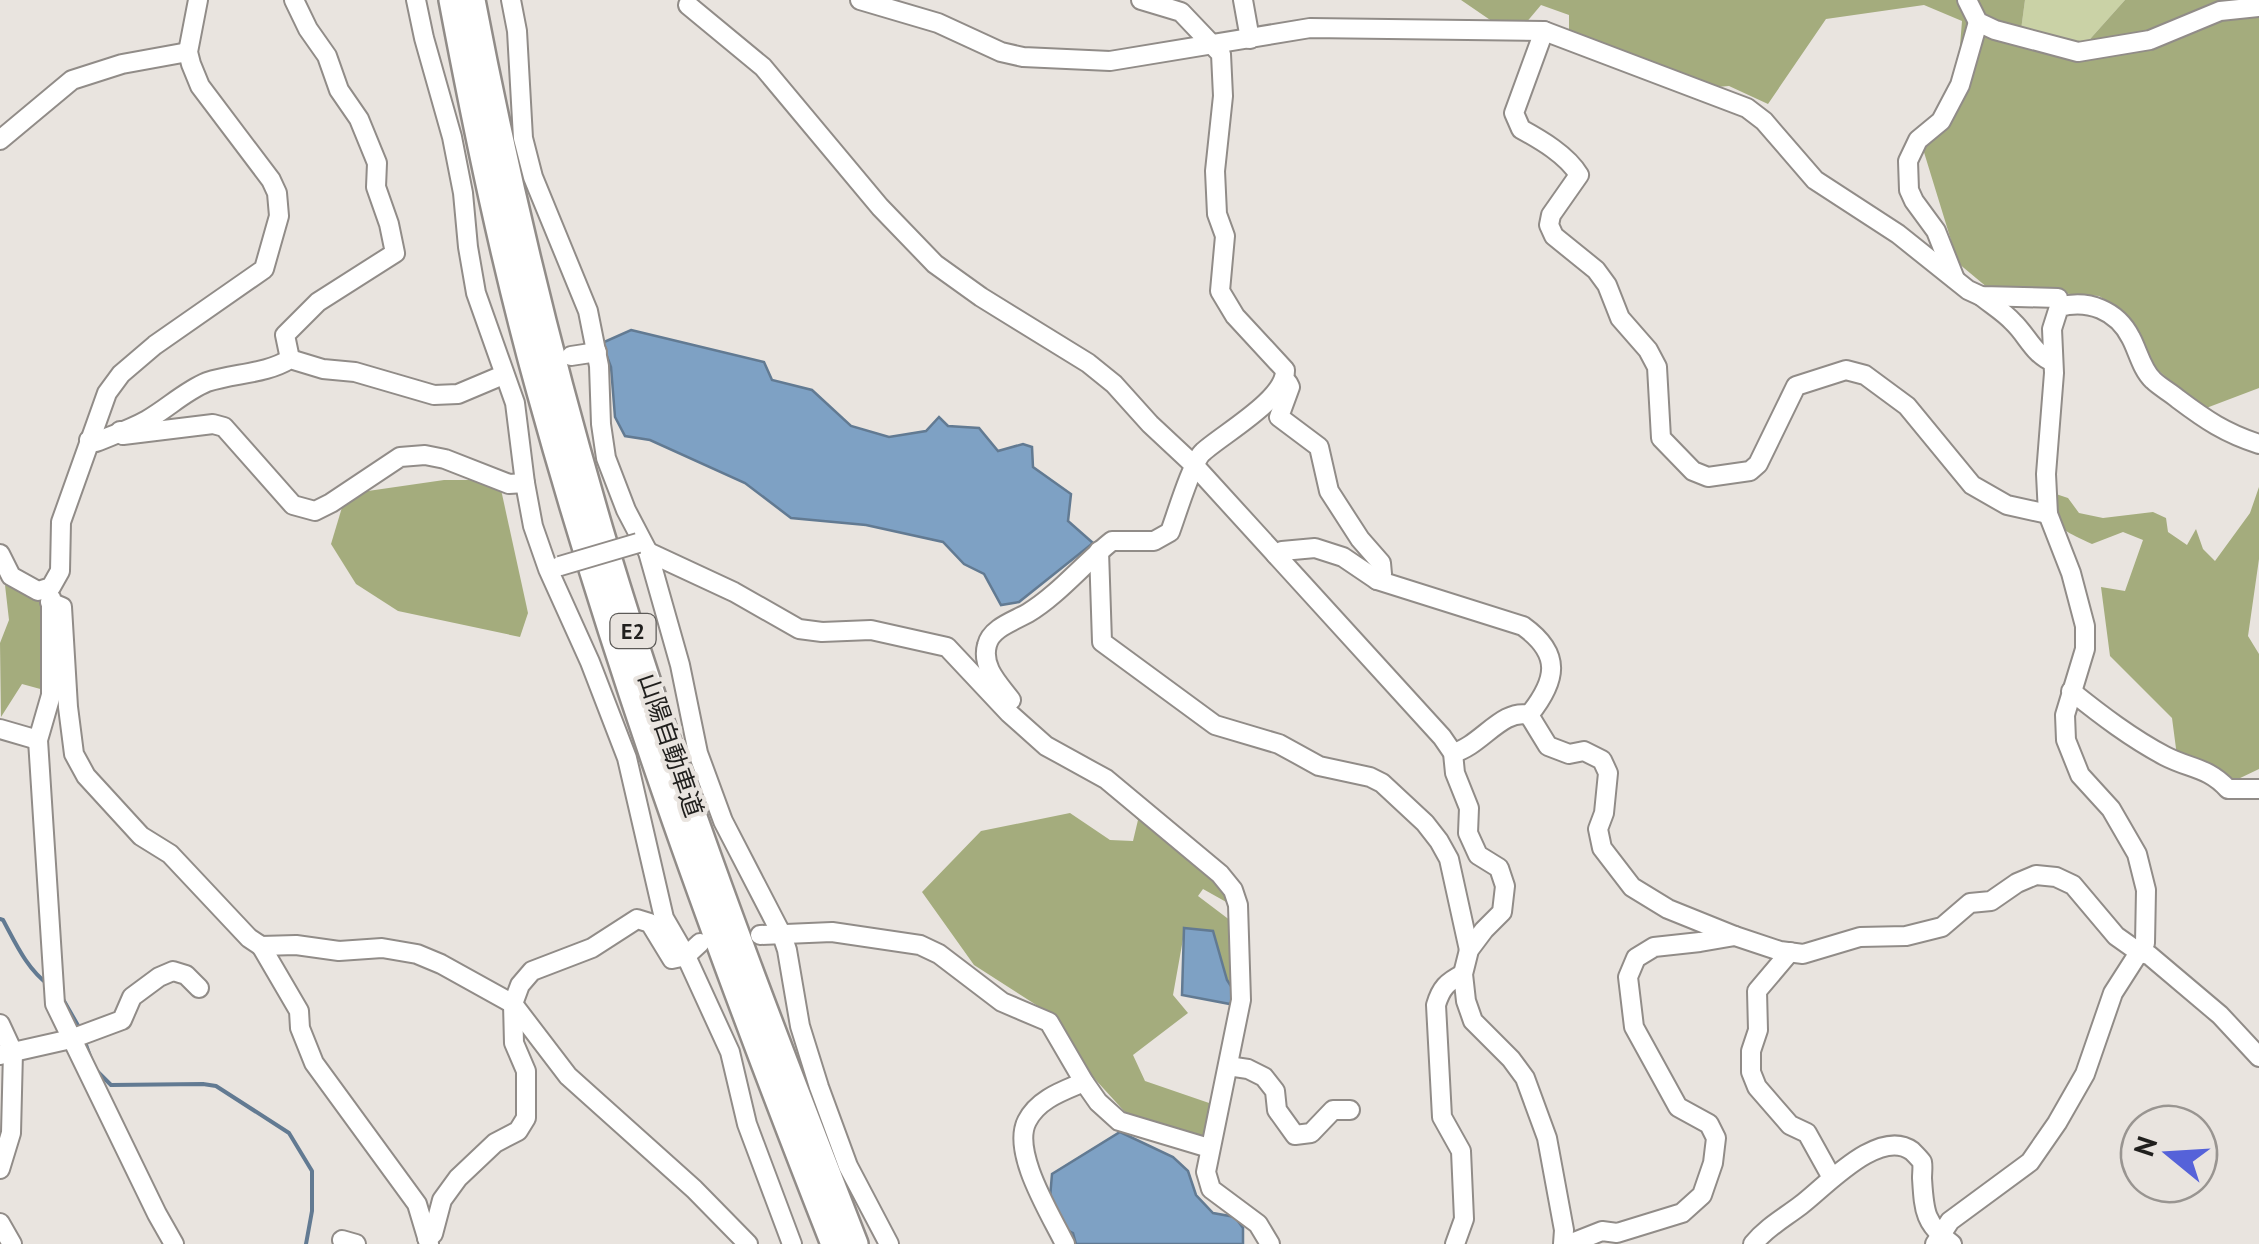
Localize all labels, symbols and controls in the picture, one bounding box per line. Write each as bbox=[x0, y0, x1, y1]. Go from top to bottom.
road number: E2 bbox=[610, 614, 656, 648]
street label: 山陽自動車道 bbox=[631, 669, 711, 821]
north arrow bbox=[2119, 1104, 2219, 1204]
text: N bbox=[2124, 1132, 2165, 1161]

